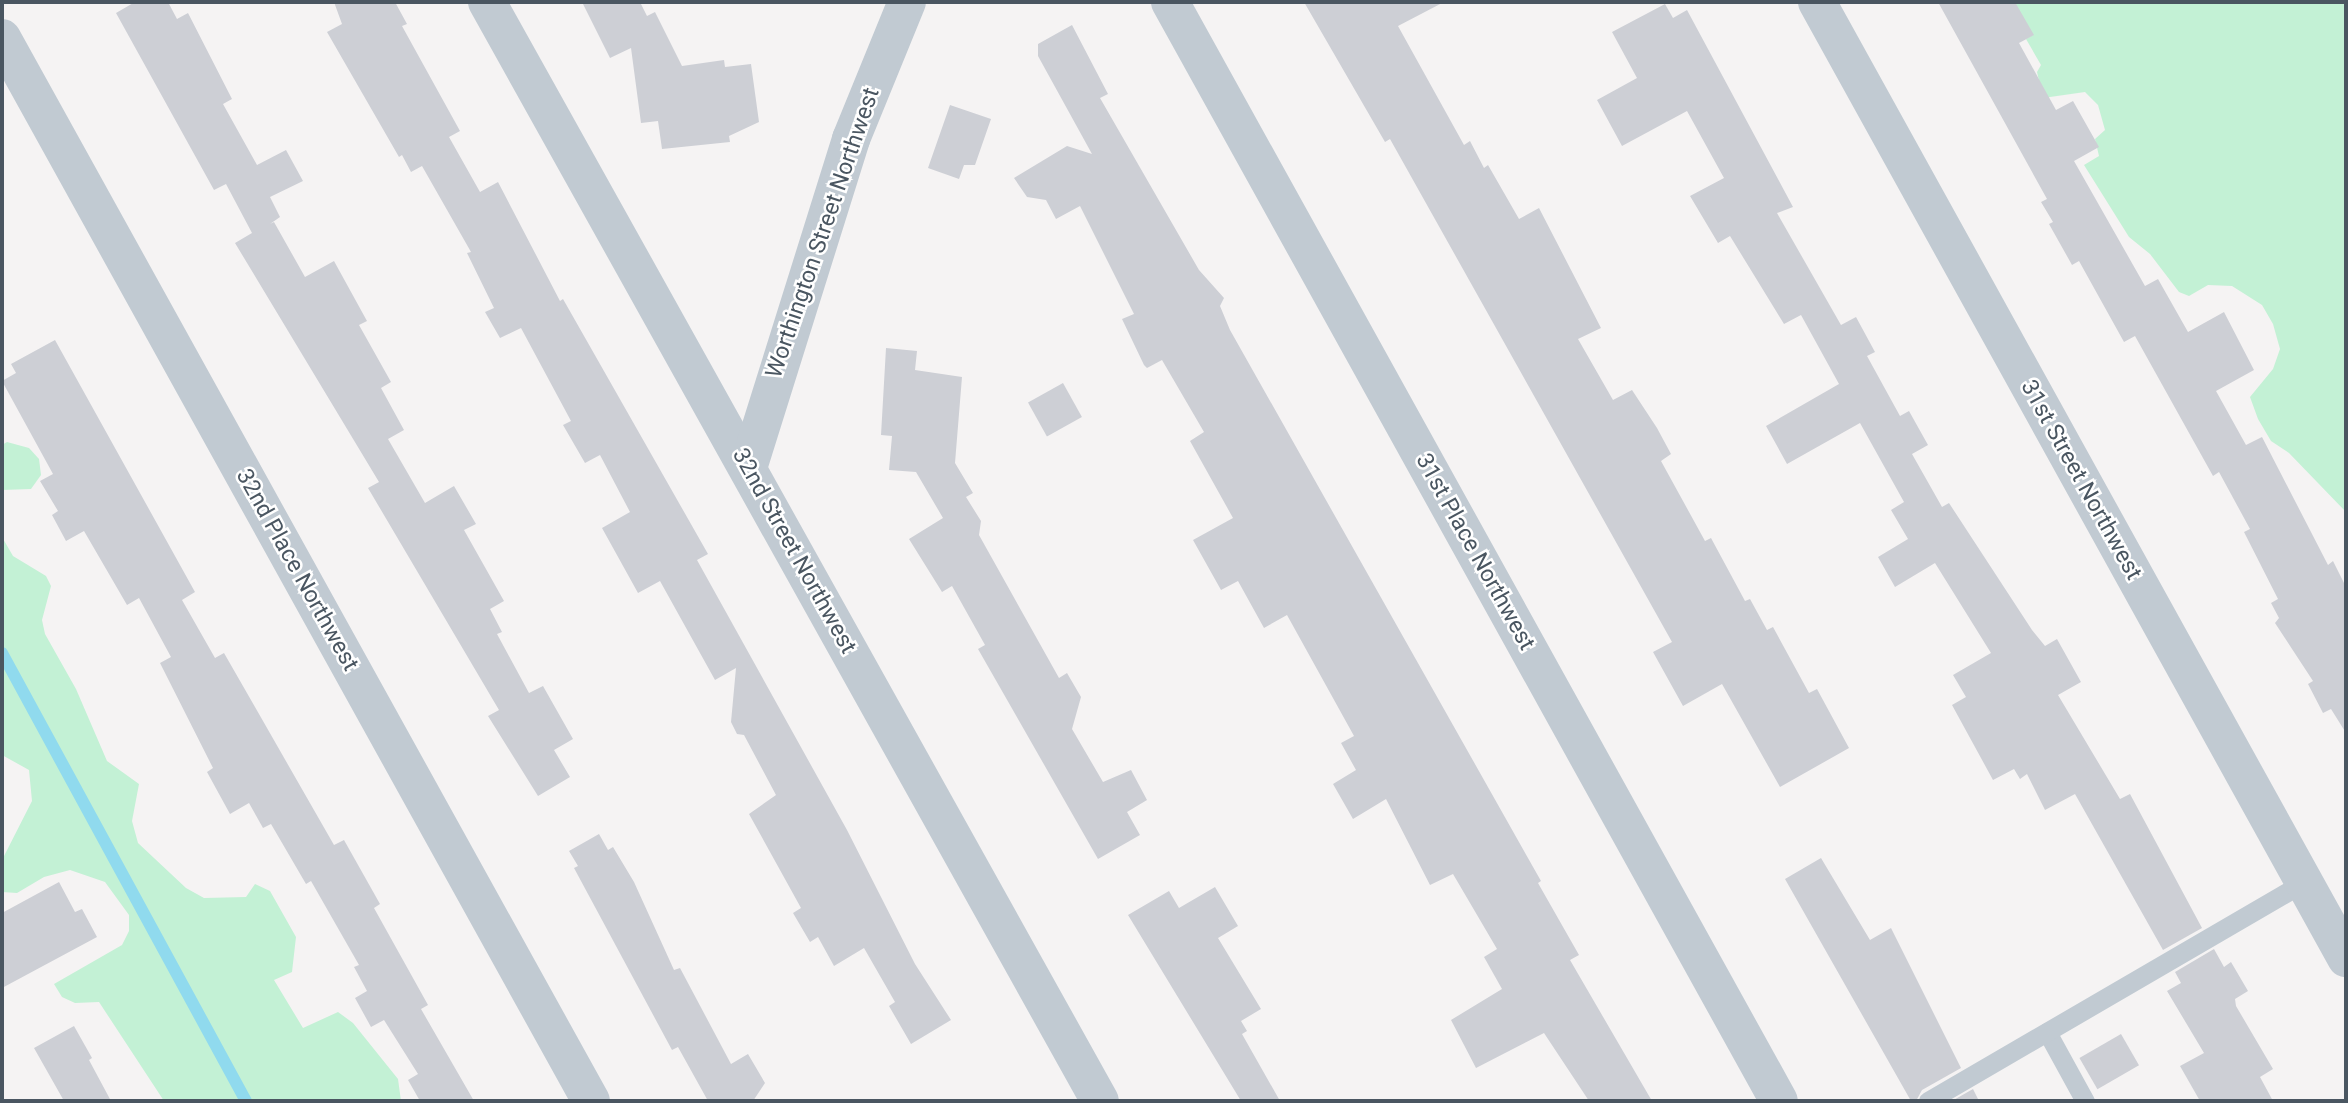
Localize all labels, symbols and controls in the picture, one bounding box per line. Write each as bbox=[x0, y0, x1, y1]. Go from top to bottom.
street label: Worthington Street Northwest bbox=[760, 84, 886, 382]
street label: 31st Street Northwest bbox=[2015, 375, 2147, 585]
street label: 32nd Street Northwest bbox=[726, 443, 862, 659]
street label: 31st Place Northwest bbox=[1409, 449, 1541, 655]
street label: 32nd Place Northwest bbox=[230, 464, 364, 676]

